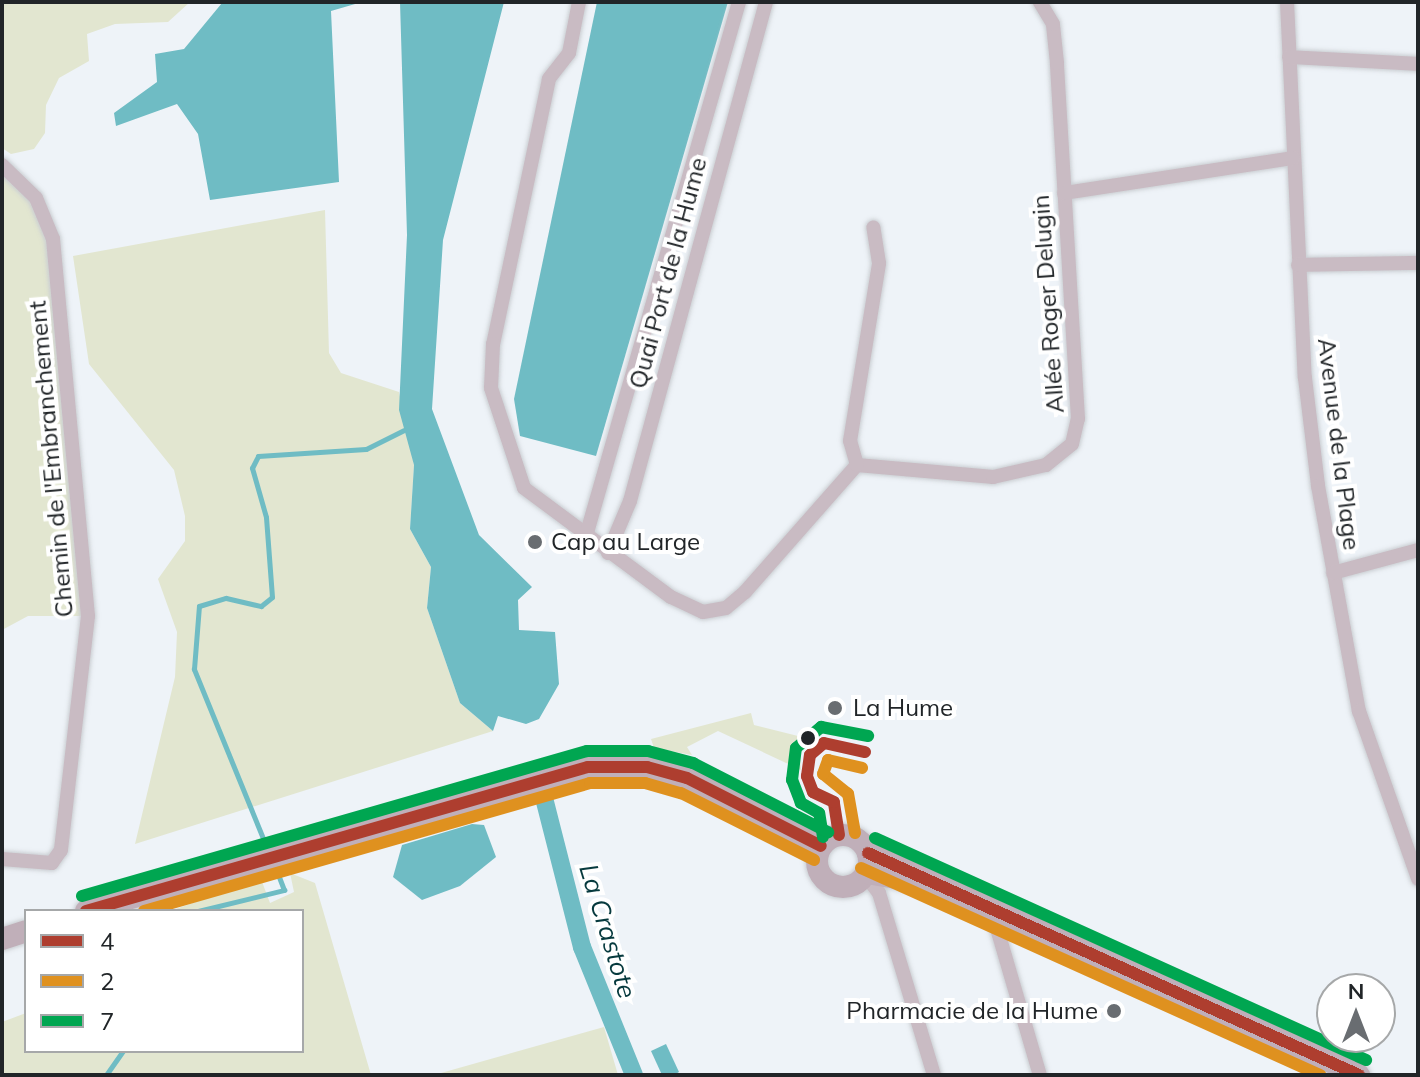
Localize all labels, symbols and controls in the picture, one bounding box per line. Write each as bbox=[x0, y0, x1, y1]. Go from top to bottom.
street label: Quai Port de la Hume bbox=[623, 154, 713, 392]
street label: Allée Roger Delugin bbox=[1026, 194, 1070, 414]
street label: Chemin de l'Embranchement bbox=[23, 300, 79, 618]
street label: Avenue de la Plage bbox=[1312, 336, 1366, 552]
place label: Cap au Large bbox=[551, 528, 700, 556]
marker: Cap au Large bbox=[526, 533, 544, 551]
place label: La Hume bbox=[853, 694, 953, 722]
marker: La Hume bbox=[824, 697, 846, 719]
unlabelled marker bbox=[800, 730, 816, 746]
water label: La Crastote bbox=[573, 860, 643, 1002]
legend bbox=[24, 909, 304, 1053]
text: 4 bbox=[100, 926, 114, 956]
text: 2 bbox=[100, 966, 114, 996]
north arrow bbox=[1316, 973, 1396, 1053]
text: N bbox=[1348, 977, 1364, 1005]
place label: Pharmacie de la Hume bbox=[846, 997, 1098, 1025]
marker: Pharmacie de la Hume bbox=[1105, 1002, 1123, 1020]
text: 7 bbox=[100, 1006, 114, 1036]

